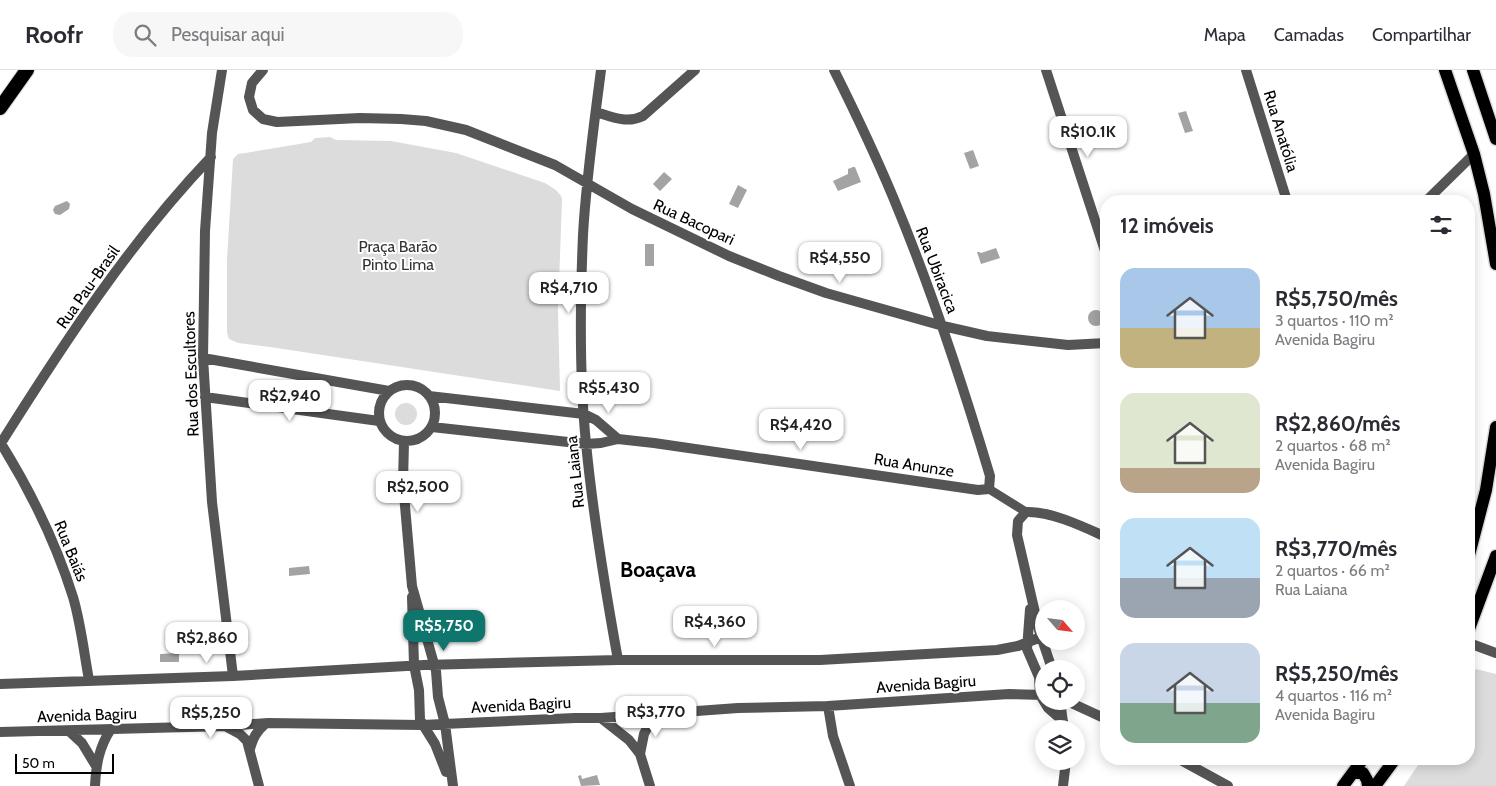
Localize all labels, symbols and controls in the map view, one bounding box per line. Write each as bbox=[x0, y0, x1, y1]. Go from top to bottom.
search box bbox=[113, 12, 463, 57]
text: Roofr bbox=[25, 20, 83, 49]
icon: search bbox=[131, 21, 159, 49]
text: Pesquisar aqui bbox=[171, 23, 285, 46]
text: Mapa bbox=[1204, 24, 1246, 46]
text: Camadas bbox=[1274, 24, 1344, 46]
text: Compartilhar bbox=[1372, 24, 1471, 46]
street label: Rua Anatólia bbox=[1260, 88, 1303, 174]
pin: R$10.1K bbox=[1042, 116, 1134, 158]
text: R$10.1K bbox=[1060, 122, 1116, 141]
street label: Rua Bacopari bbox=[650, 195, 738, 249]
icon: filters bbox=[1427, 211, 1455, 239]
text: 12 imóveis bbox=[1120, 213, 1214, 238]
street label: Rua Ubiracica bbox=[912, 224, 962, 316]
park label: Praça Barão Pinto Lima bbox=[359, 237, 438, 274]
street label: Rua Pau-Brasil bbox=[52, 242, 124, 332]
pin: R$4,550 bbox=[794, 242, 886, 284]
text: R$4,550 bbox=[809, 248, 871, 267]
pin: R$4,710 bbox=[523, 272, 615, 314]
text: R$4,710 bbox=[540, 278, 598, 297]
text: R$5,750/mês bbox=[1275, 286, 1398, 311]
icon: home bbox=[1160, 288, 1220, 348]
street label: Rua dos Escultores bbox=[179, 311, 203, 437]
text: 3 quartos · 110 m² bbox=[1275, 311, 1394, 330]
text: Avenida Bagiru bbox=[1275, 330, 1375, 349]
pin: R$5,430 bbox=[563, 372, 655, 414]
text: R$5,430 bbox=[578, 378, 640, 397]
pin: R$2,940 bbox=[244, 380, 336, 422]
text: R$2,940 bbox=[259, 386, 321, 405]
pin: R$4,420 bbox=[755, 408, 847, 451]
text: R$2,860/mês bbox=[1275, 411, 1400, 436]
icon: home bbox=[1160, 413, 1220, 473]
text: R$4,420 bbox=[770, 415, 832, 434]
street label: Rua Laiana bbox=[562, 435, 588, 509]
text: 2 quartos · 68 m² bbox=[1275, 436, 1391, 455]
street label: Rua Anunze bbox=[873, 449, 955, 481]
text: Avenida Bagiru bbox=[1275, 455, 1375, 474]
pin: R$2,500 bbox=[372, 470, 464, 513]
text: R$2,500 bbox=[387, 477, 449, 496]
street label: Rua Baiás bbox=[50, 518, 92, 585]
text: R$3,770/mês bbox=[1275, 536, 1397, 561]
icon: home bbox=[1160, 538, 1220, 598]
district label: Boaçava bbox=[620, 557, 697, 582]
text: 2 quartos · 66 m² bbox=[1275, 561, 1390, 580]
text: Rua Laiana bbox=[1275, 580, 1348, 599]
north arrow bbox=[1035, 600, 1085, 650]
map controls bbox=[1035, 600, 1085, 770]
pin: R$4,360 bbox=[669, 606, 761, 648]
pin: R$5,750 bbox=[398, 610, 490, 652]
text: R$4,360 bbox=[684, 612, 746, 631]
text: R$5,750 bbox=[414, 616, 474, 635]
pin: R$2,860 bbox=[161, 622, 253, 664]
text: R$2,860 bbox=[176, 628, 238, 647]
button: locate bbox=[1035, 660, 1085, 710]
text: R$5,250/mês bbox=[1275, 661, 1398, 686]
icon: home bbox=[1160, 663, 1220, 723]
street label: Avenida Bagiru bbox=[875, 671, 977, 697]
text: 4 quartos · 116 m² bbox=[1275, 686, 1392, 705]
street label: Avenida Bagiru bbox=[471, 693, 571, 717]
pin: R$5,250 bbox=[165, 696, 257, 739]
pin: R$3,770 bbox=[610, 696, 702, 738]
text: R$3,770 bbox=[626, 702, 686, 721]
text: R$5,250 bbox=[181, 703, 241, 722]
street label: Avenida Bagiru bbox=[37, 704, 137, 726]
text: Avenida Bagiru bbox=[1275, 705, 1375, 724]
button: layers bbox=[1035, 720, 1085, 770]
scale bar bbox=[15, 751, 114, 774]
text: 50 m bbox=[22, 754, 55, 772]

